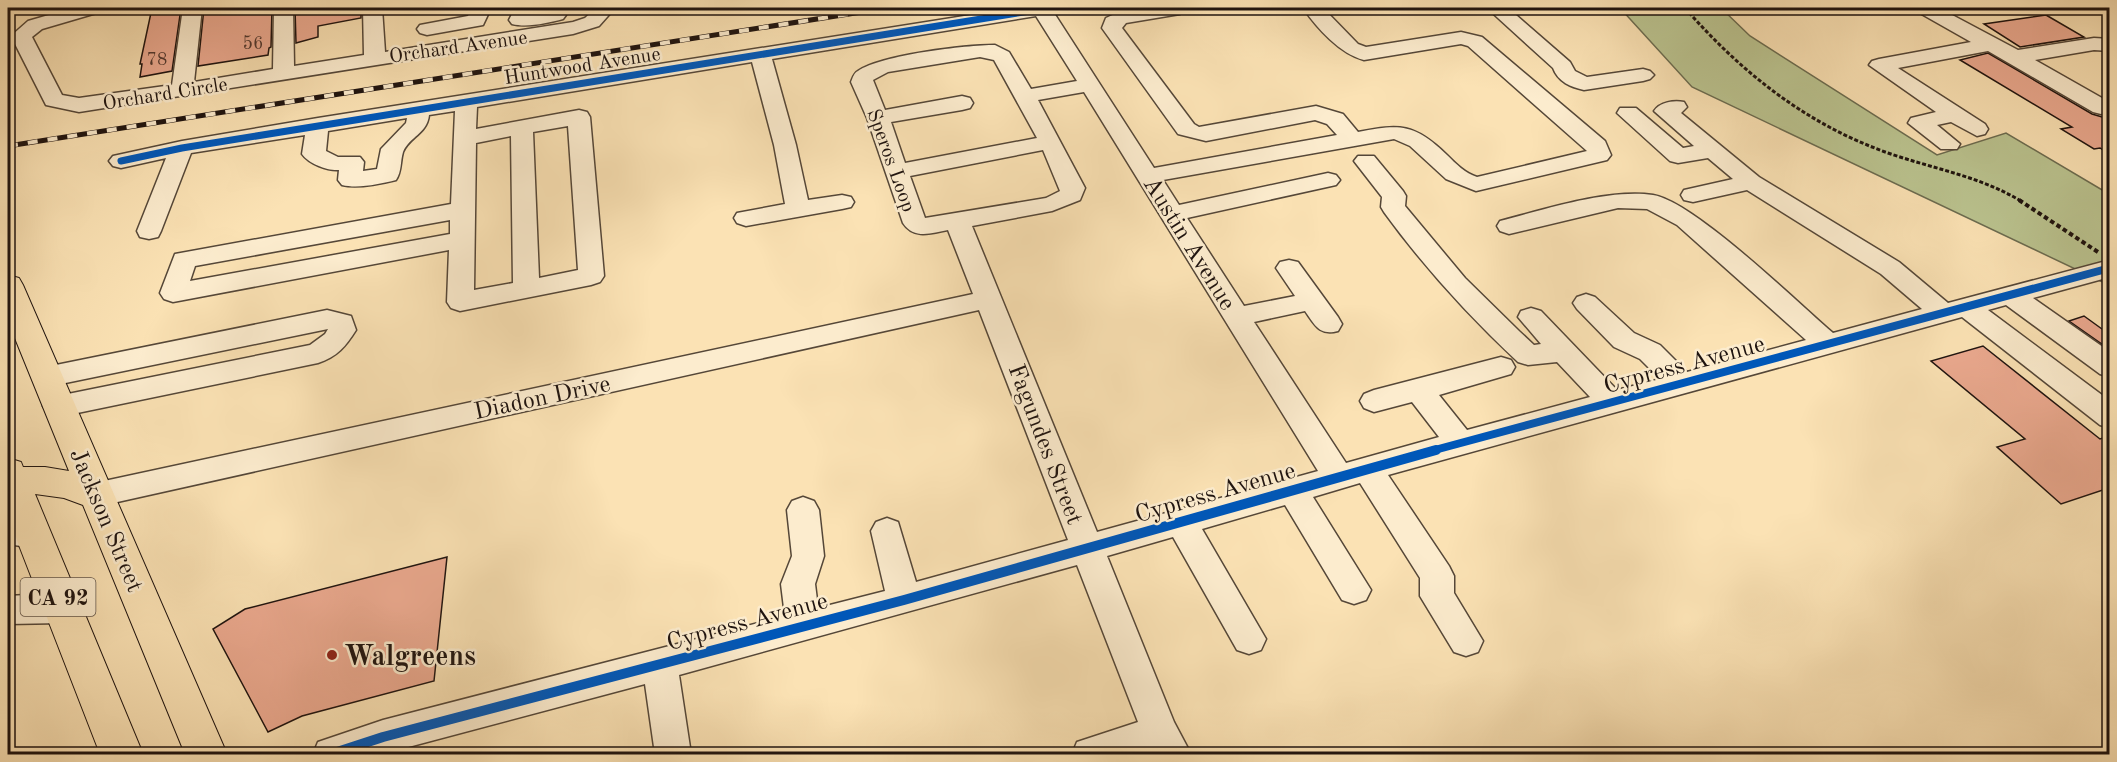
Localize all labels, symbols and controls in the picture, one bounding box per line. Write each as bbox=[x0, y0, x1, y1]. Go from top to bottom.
street label: Orchard Avenue bbox=[388, 28, 529, 68]
house number: 56 bbox=[243, 35, 263, 53]
street label: Huntwood Avenue bbox=[503, 45, 662, 89]
house number: 78 bbox=[147, 51, 167, 69]
street label: Orchard Circle bbox=[101, 75, 229, 115]
street label: Speros Loop bbox=[862, 107, 918, 215]
street label: Austin Avenue bbox=[1138, 173, 1239, 315]
street label: Cypress Avenue bbox=[1601, 333, 1768, 399]
street label: Fagundes Street bbox=[1003, 361, 1086, 528]
street label: Diadon Drive bbox=[472, 373, 613, 425]
street label: Jackson Street bbox=[64, 446, 146, 596]
street label: Cypress Avenue bbox=[1133, 460, 1299, 528]
road number: CA 92 bbox=[20, 578, 96, 616]
street label: Cypress Avenue bbox=[664, 590, 831, 656]
place label: Walgreens bbox=[344, 644, 476, 672]
marker: Walgreens bbox=[325, 648, 339, 662]

